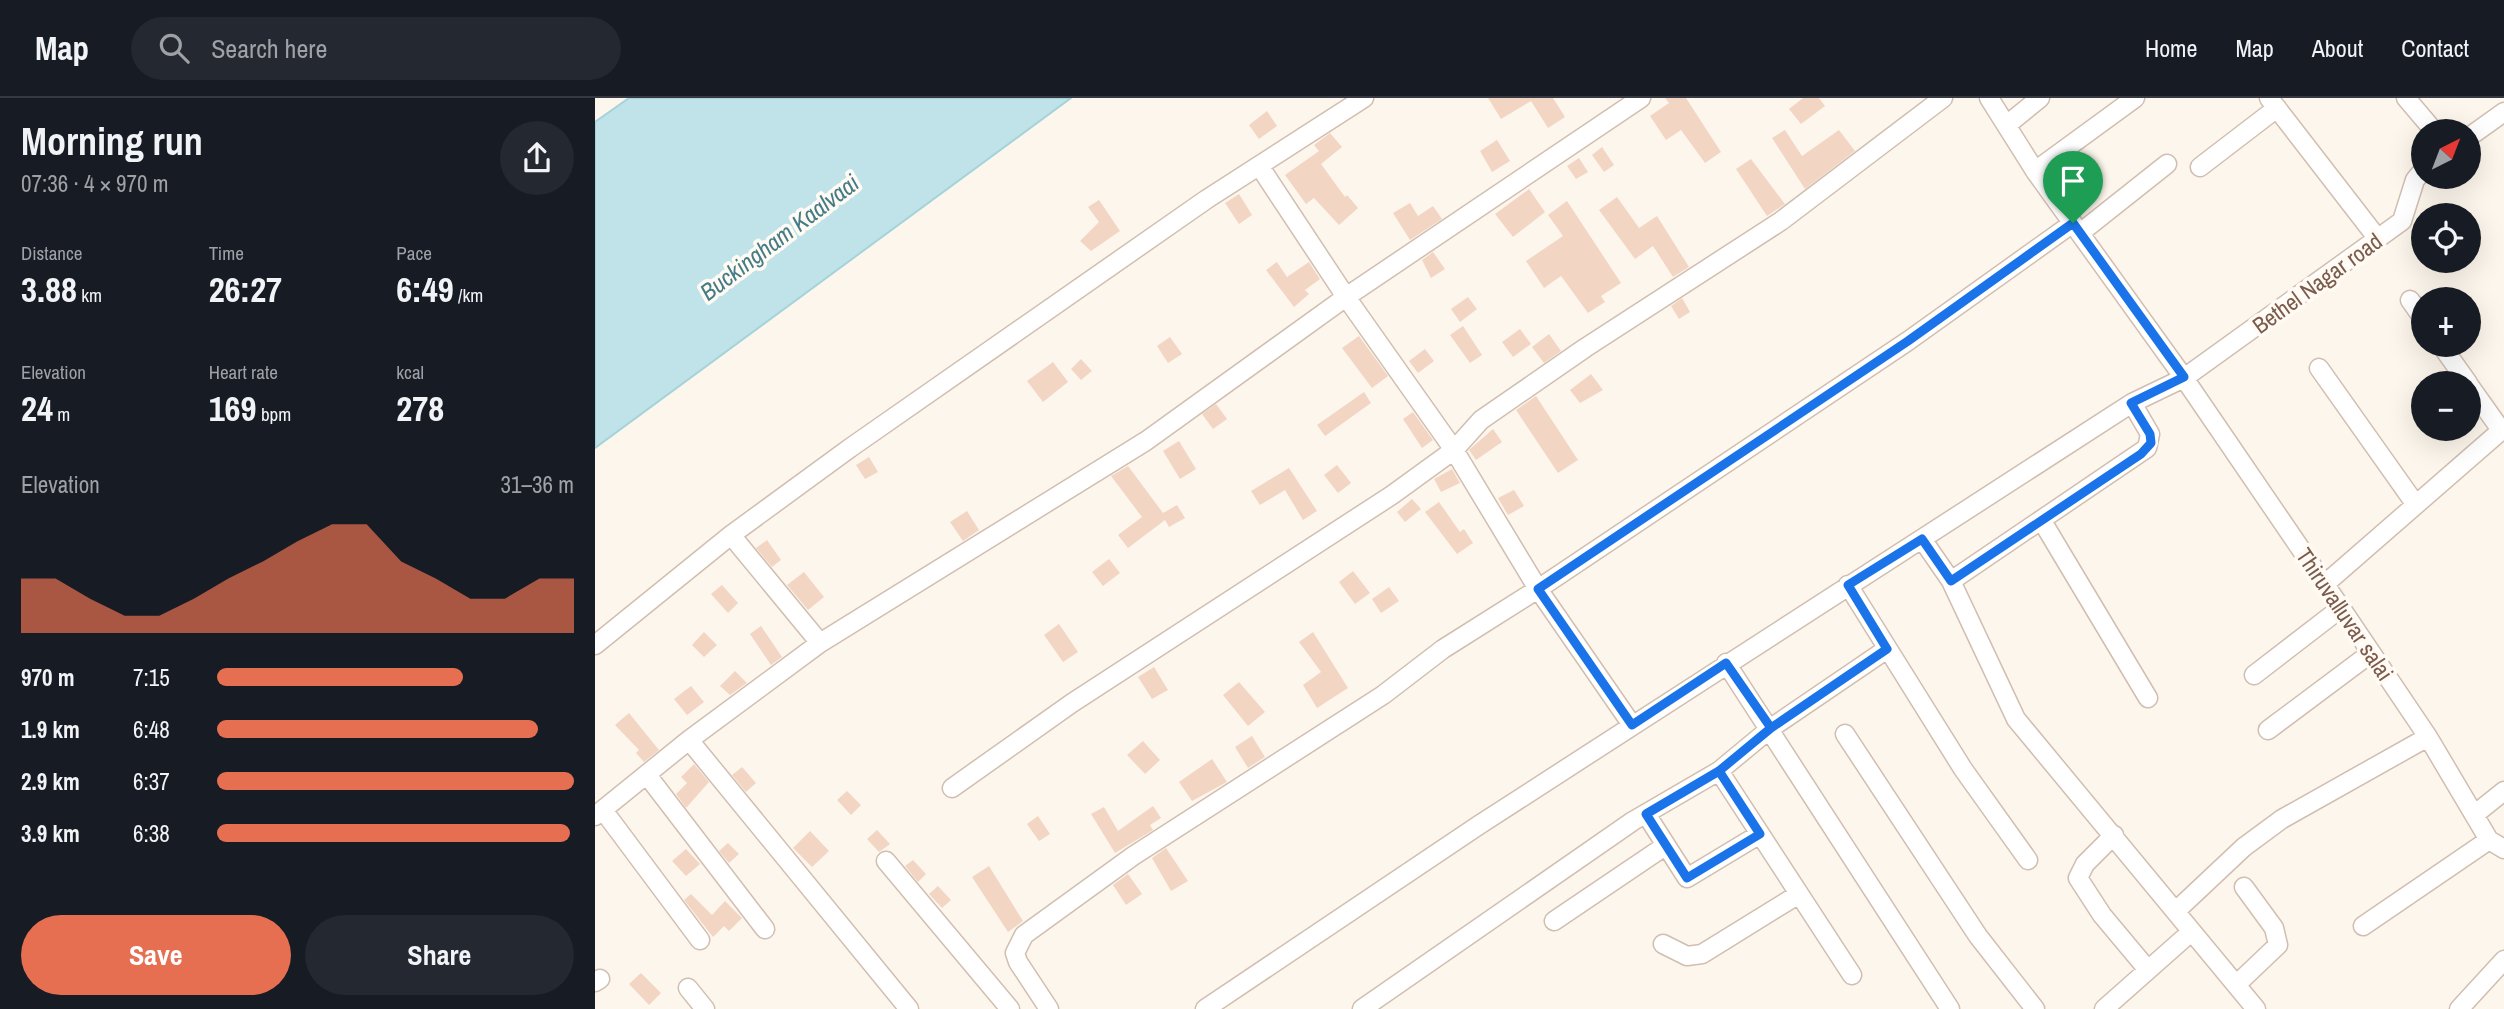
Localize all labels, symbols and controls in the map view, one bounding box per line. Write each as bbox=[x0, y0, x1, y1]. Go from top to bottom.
search box bbox=[131, 17, 621, 80]
text: Map bbox=[35, 26, 89, 70]
icon: search bbox=[155, 29, 193, 67]
text: Search here bbox=[211, 31, 327, 66]
text: Home bbox=[2145, 32, 2197, 64]
text: Map bbox=[2235, 32, 2274, 64]
text: About bbox=[2312, 32, 2363, 64]
text: Contact bbox=[2401, 32, 2469, 64]
text: Morning run bbox=[21, 116, 203, 167]
north arrow bbox=[2411, 119, 2481, 189]
map controls bbox=[2411, 119, 2481, 441]
button: share bbox=[500, 121, 574, 195]
pin bbox=[2043, 151, 2103, 223]
icon: arrive bbox=[2054, 162, 2092, 200]
water label: Buckingham Kaalvaai bbox=[693, 166, 865, 307]
text: 07:36 · 4 × 970 m bbox=[21, 168, 168, 199]
button: locate bbox=[2411, 203, 2481, 273]
street label: Bethel Nagar road bbox=[2246, 225, 2388, 341]
text: Distance bbox=[21, 240, 82, 266]
text: Time bbox=[209, 240, 244, 266]
text: Pace bbox=[396, 240, 432, 266]
text: 3.88 bbox=[21, 266, 77, 313]
text: 26:27 bbox=[209, 266, 282, 313]
text: 6:49 bbox=[396, 266, 454, 313]
text: km bbox=[77, 282, 102, 308]
text: /km bbox=[454, 282, 483, 308]
button: + bbox=[2411, 287, 2481, 357]
text: Elevation bbox=[21, 359, 86, 385]
text: Heart rate bbox=[209, 359, 278, 385]
text: kcal bbox=[396, 359, 424, 385]
button: − bbox=[2411, 371, 2481, 441]
text: 24 bbox=[21, 385, 53, 432]
text: 169 bbox=[209, 385, 257, 432]
text: 278 bbox=[396, 385, 444, 432]
text: m bbox=[53, 401, 70, 427]
text: bpm bbox=[257, 401, 291, 427]
text: Elevation bbox=[21, 469, 100, 500]
text: 31–36 m bbox=[501, 469, 574, 500]
street label: Thiruvalluvar salai bbox=[2289, 541, 2401, 687]
text: 970 m bbox=[21, 662, 74, 693]
text: 7:15 bbox=[133, 662, 170, 693]
text: 1.9 km bbox=[21, 714, 80, 745]
text: 6:48 bbox=[133, 714, 170, 745]
text: 2.9 km bbox=[21, 766, 80, 797]
text: 6:37 bbox=[133, 766, 170, 797]
text: 3.9 km bbox=[21, 818, 80, 849]
text: 6:38 bbox=[133, 818, 170, 849]
button: Save bbox=[21, 915, 291, 995]
button: Share bbox=[305, 915, 574, 995]

